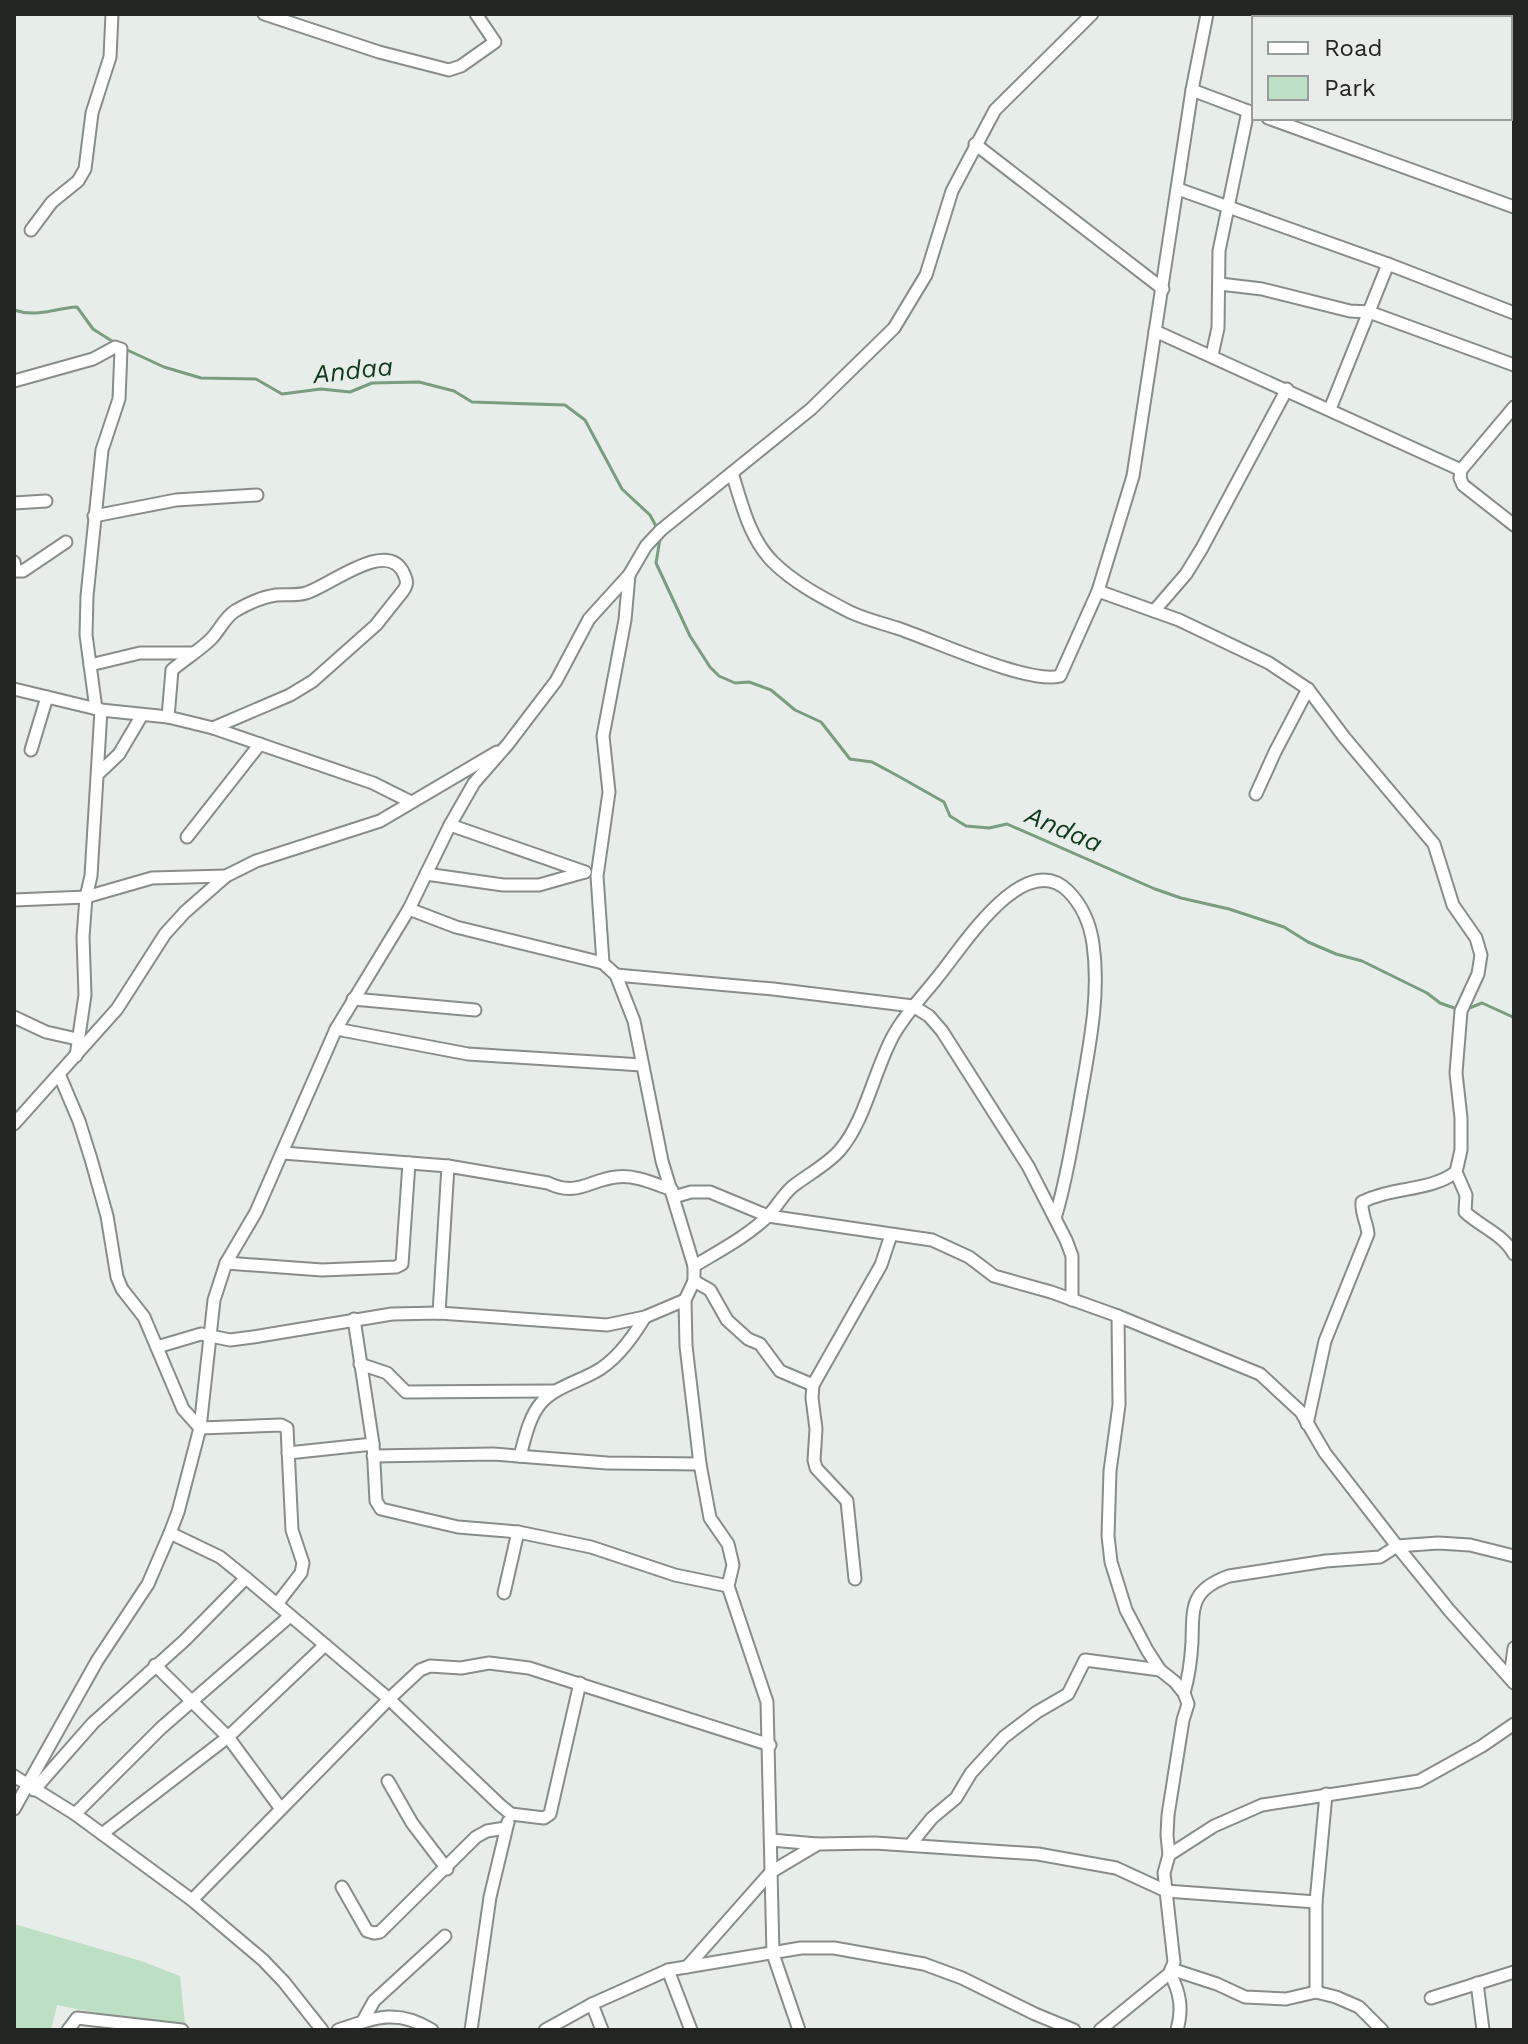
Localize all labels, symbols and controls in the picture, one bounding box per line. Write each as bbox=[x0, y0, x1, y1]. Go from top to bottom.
legend bbox=[1252, 16, 1512, 120]
text: Road bbox=[1324, 34, 1383, 62]
text: Park bbox=[1324, 74, 1376, 102]
water label: Andaa bbox=[311, 351, 394, 389]
water label: Andaa bbox=[1020, 799, 1107, 858]

